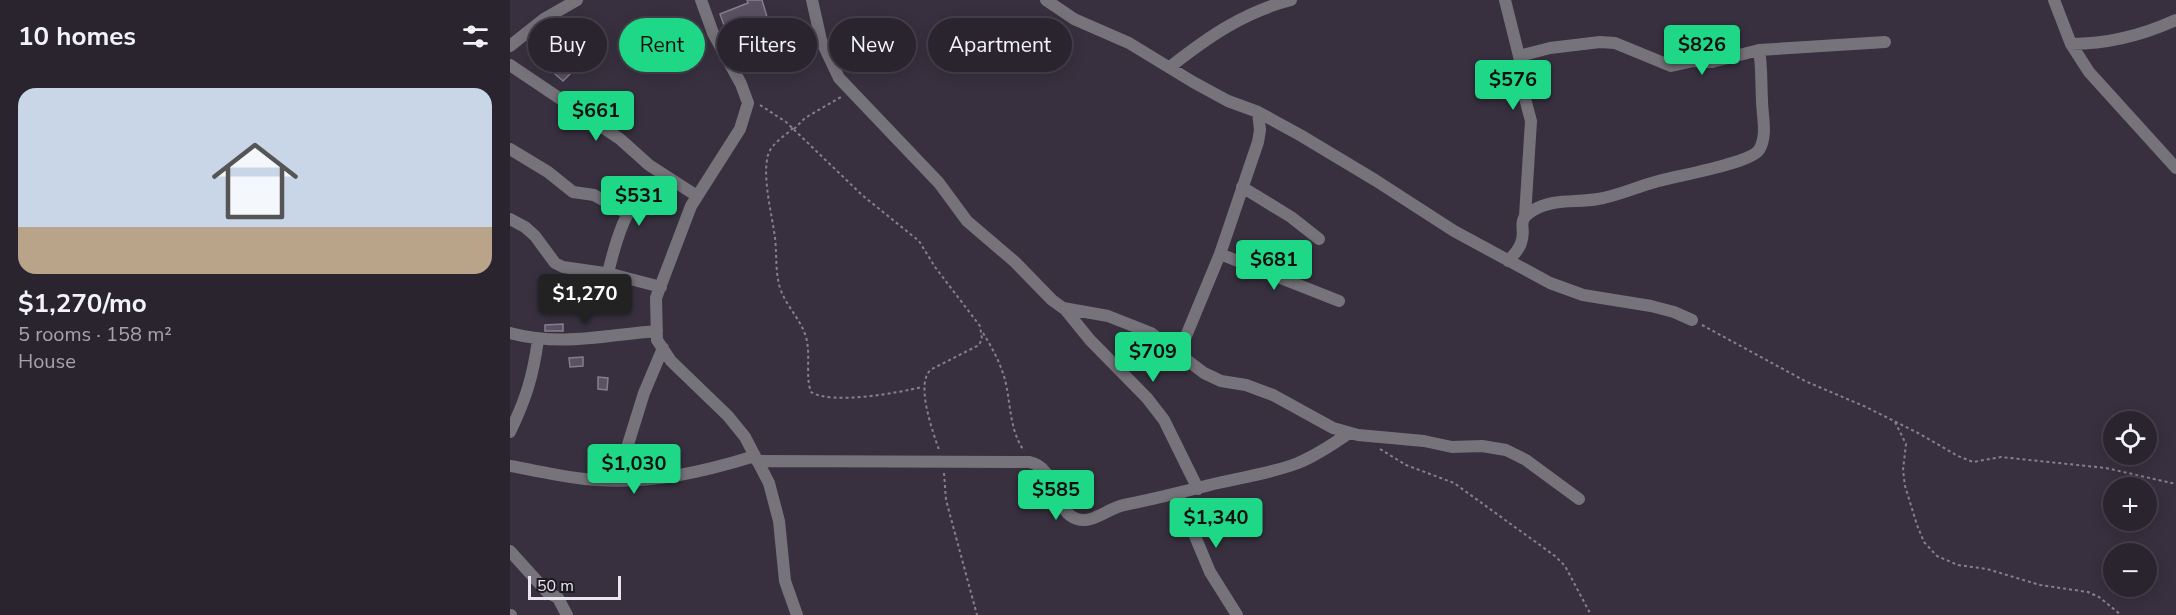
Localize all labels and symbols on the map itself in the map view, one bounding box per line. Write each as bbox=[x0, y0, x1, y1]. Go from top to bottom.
pin: $826 bbox=[1666, 25, 1738, 76]
pin: $576 bbox=[1477, 60, 1549, 111]
pin: $661 bbox=[560, 91, 632, 142]
pin: $531 bbox=[603, 176, 675, 227]
pin: $681 bbox=[1238, 240, 1310, 291]
pin: $1,270 bbox=[536, 274, 634, 325]
pin: $709 bbox=[1117, 332, 1189, 383]
pin: $1,030 bbox=[585, 444, 683, 495]
pin: $585 bbox=[1020, 470, 1092, 521]
pin: $1,340 bbox=[1167, 498, 1265, 549]
scale bar bbox=[528, 573, 621, 600]

